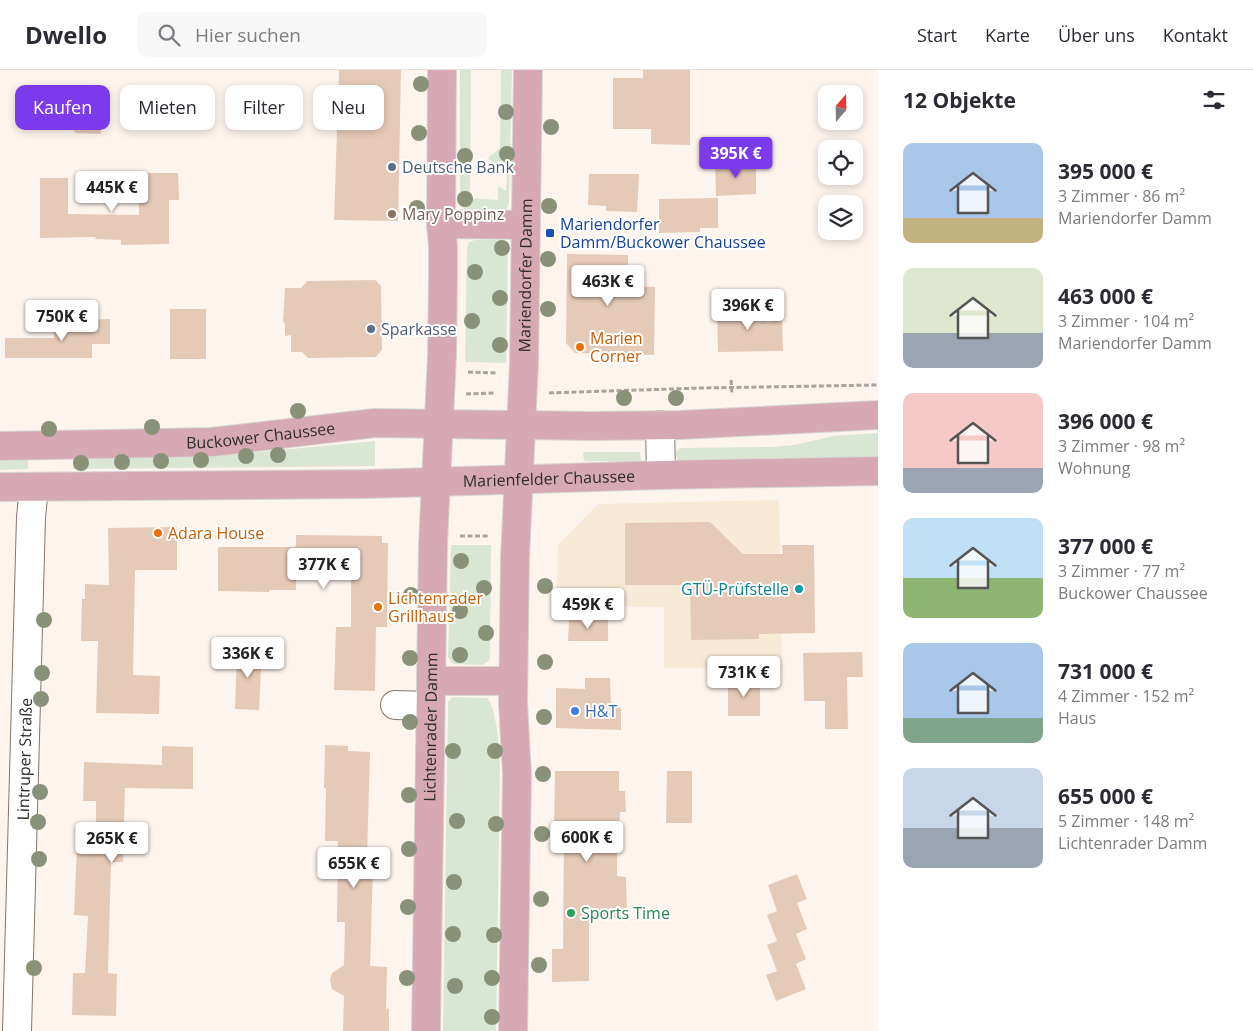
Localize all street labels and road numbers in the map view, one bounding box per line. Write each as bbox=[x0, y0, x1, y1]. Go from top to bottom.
street label: Mariendorfer Damm bbox=[513, 198, 537, 352]
street label: Buckower Chaussee bbox=[186, 417, 336, 453]
street label: Marienfelder Chaussee bbox=[462, 465, 635, 492]
street label: Lichtenrader Damm bbox=[418, 652, 442, 802]
street label: Lintruper Straße bbox=[12, 697, 37, 821]

